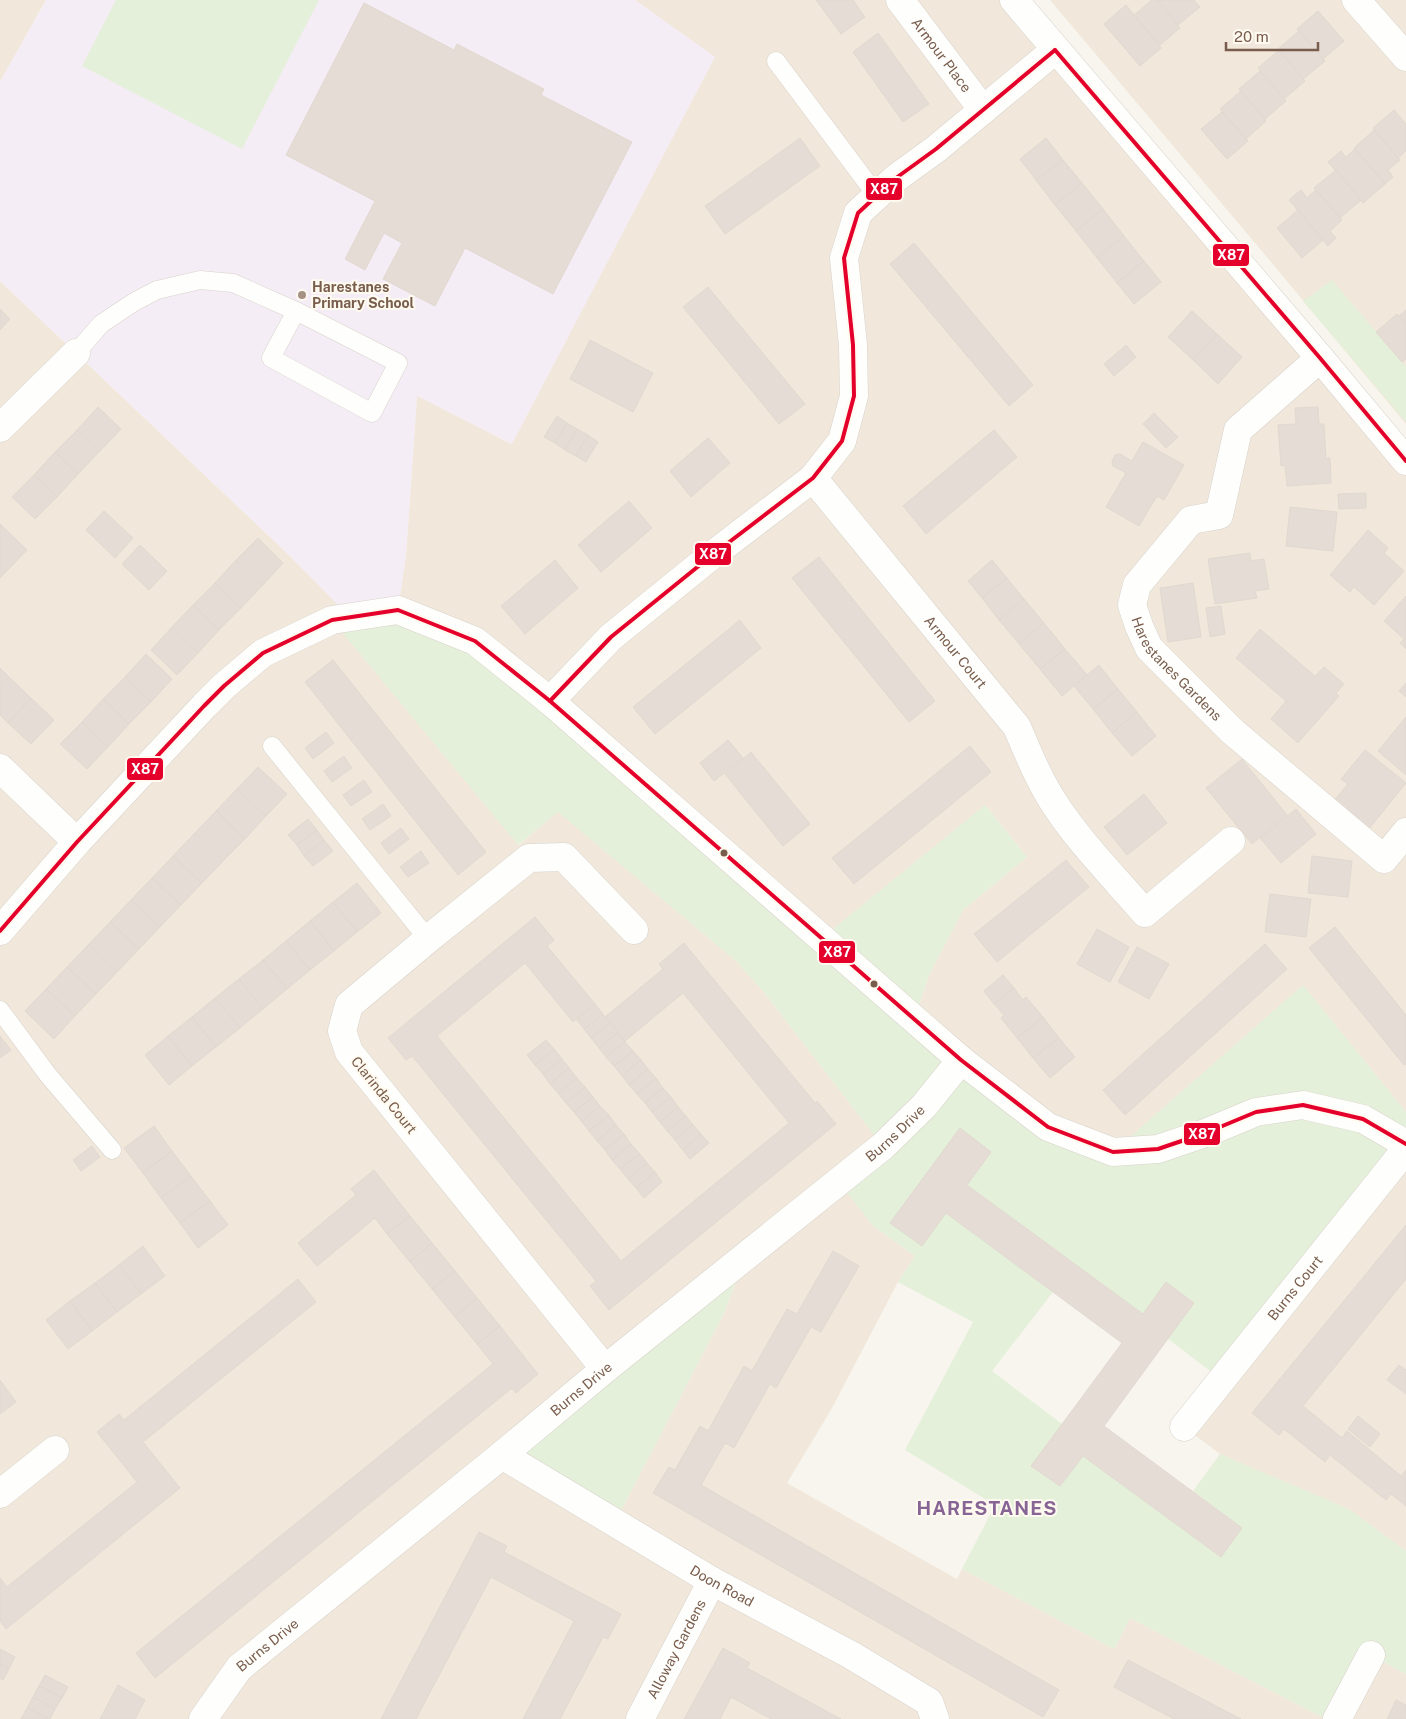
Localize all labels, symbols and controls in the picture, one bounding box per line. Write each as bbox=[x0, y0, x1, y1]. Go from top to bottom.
street label: Armour Place bbox=[908, 15, 975, 95]
scale bar bbox=[1226, 20, 1318, 52]
text: 20 m bbox=[1234, 28, 1269, 45]
line badge: X87 bbox=[865, 177, 903, 201]
text: X87 bbox=[870, 181, 898, 197]
line badge: X87 bbox=[1212, 243, 1250, 267]
text: X87 bbox=[1217, 247, 1245, 263]
place label: Harestanes Primary School bbox=[312, 279, 415, 311]
marker: Harestanes Primary School bbox=[296, 289, 308, 301]
line badge: X87 bbox=[694, 542, 732, 566]
text: X87 bbox=[699, 546, 727, 562]
street label: Armour Court bbox=[921, 613, 990, 692]
street label: Harestanes Gardens bbox=[1128, 615, 1225, 724]
line badge: X87 bbox=[126, 757, 164, 781]
text: X87 bbox=[131, 761, 159, 777]
unlabelled marker bbox=[719, 848, 729, 858]
line badge: X87 bbox=[818, 940, 856, 964]
text: X87 bbox=[823, 944, 851, 960]
unlabelled marker bbox=[869, 979, 879, 989]
street label: Clarinda Court bbox=[348, 1053, 420, 1137]
street label: Burns Drive bbox=[862, 1102, 928, 1165]
line badge: X87 bbox=[1183, 1122, 1221, 1146]
text: X87 bbox=[1188, 1126, 1216, 1142]
street label: Burns Court bbox=[1264, 1252, 1326, 1323]
street label: Burns Drive bbox=[547, 1359, 615, 1419]
district label: HARESTANES bbox=[917, 1497, 1058, 1519]
street label: Doon Road bbox=[687, 1562, 757, 1610]
street label: Alloway Gardens bbox=[644, 1597, 709, 1701]
street label: Burns Drive bbox=[233, 1615, 302, 1675]

